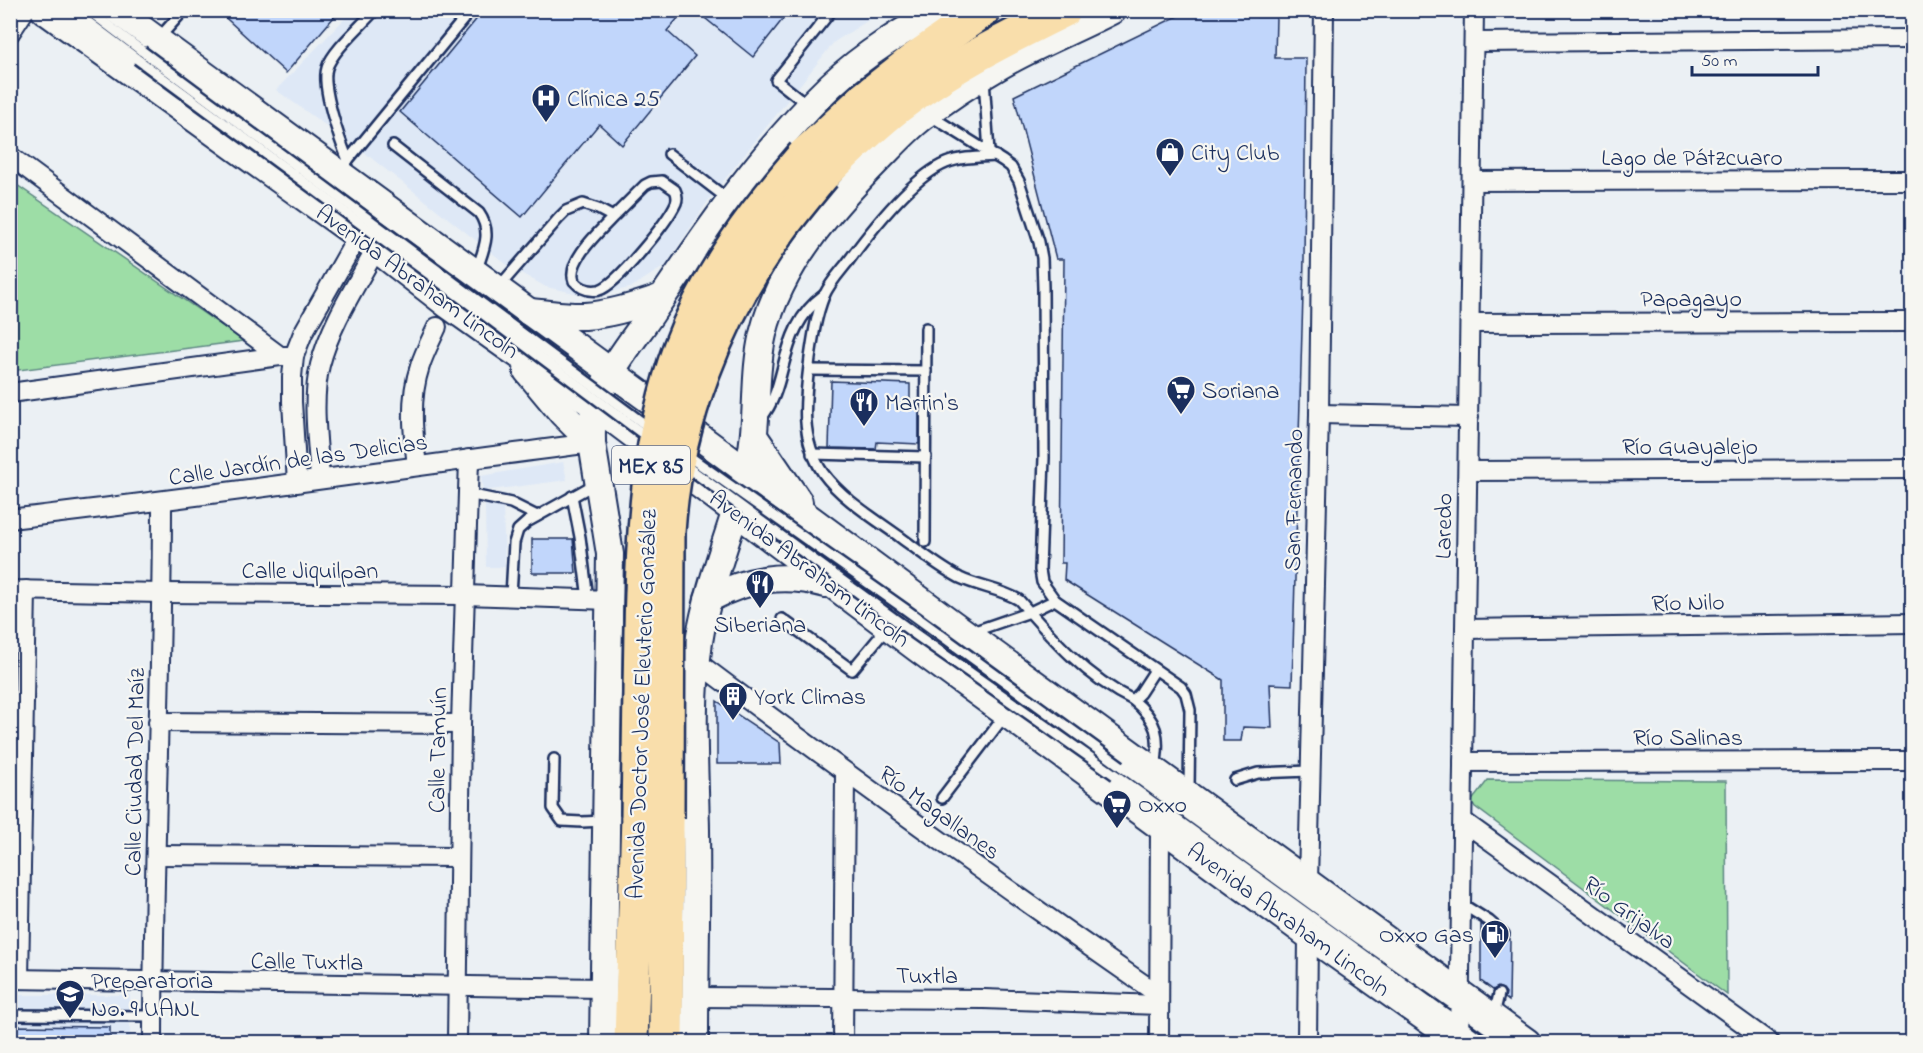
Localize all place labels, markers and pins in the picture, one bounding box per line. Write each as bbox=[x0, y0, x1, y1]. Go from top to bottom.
hospital icon: Clínica 25 bbox=[530, 82, 562, 124]
place label: Clínica 25 bbox=[567, 83, 660, 118]
shop icon: City Club bbox=[1154, 136, 1186, 178]
place label: City Club bbox=[1191, 137, 1280, 173]
supermarket icon: Soriana bbox=[1165, 374, 1197, 416]
place label: Soriana bbox=[1202, 375, 1279, 410]
restaurant icon: Martin's bbox=[848, 386, 880, 428]
place label: Martin's bbox=[885, 387, 959, 422]
restaurant icon: Siberiana bbox=[744, 568, 776, 610]
place label: Siberiana bbox=[714, 609, 806, 644]
building icon: York Climas bbox=[717, 680, 749, 722]
place label: York Climas bbox=[754, 681, 866, 716]
supermarket icon: Oxxo bbox=[1101, 788, 1133, 830]
place label: Oxxo bbox=[1138, 789, 1187, 824]
fuel station icon: Oxxo Gas bbox=[1479, 918, 1511, 960]
place label: Oxxo Gas bbox=[1379, 919, 1474, 954]
place label: Preparatoria No. 9 UANL bbox=[91, 965, 213, 1028]
school or university icon: Preparatoria No. 9 UANL bbox=[54, 978, 86, 1020]

